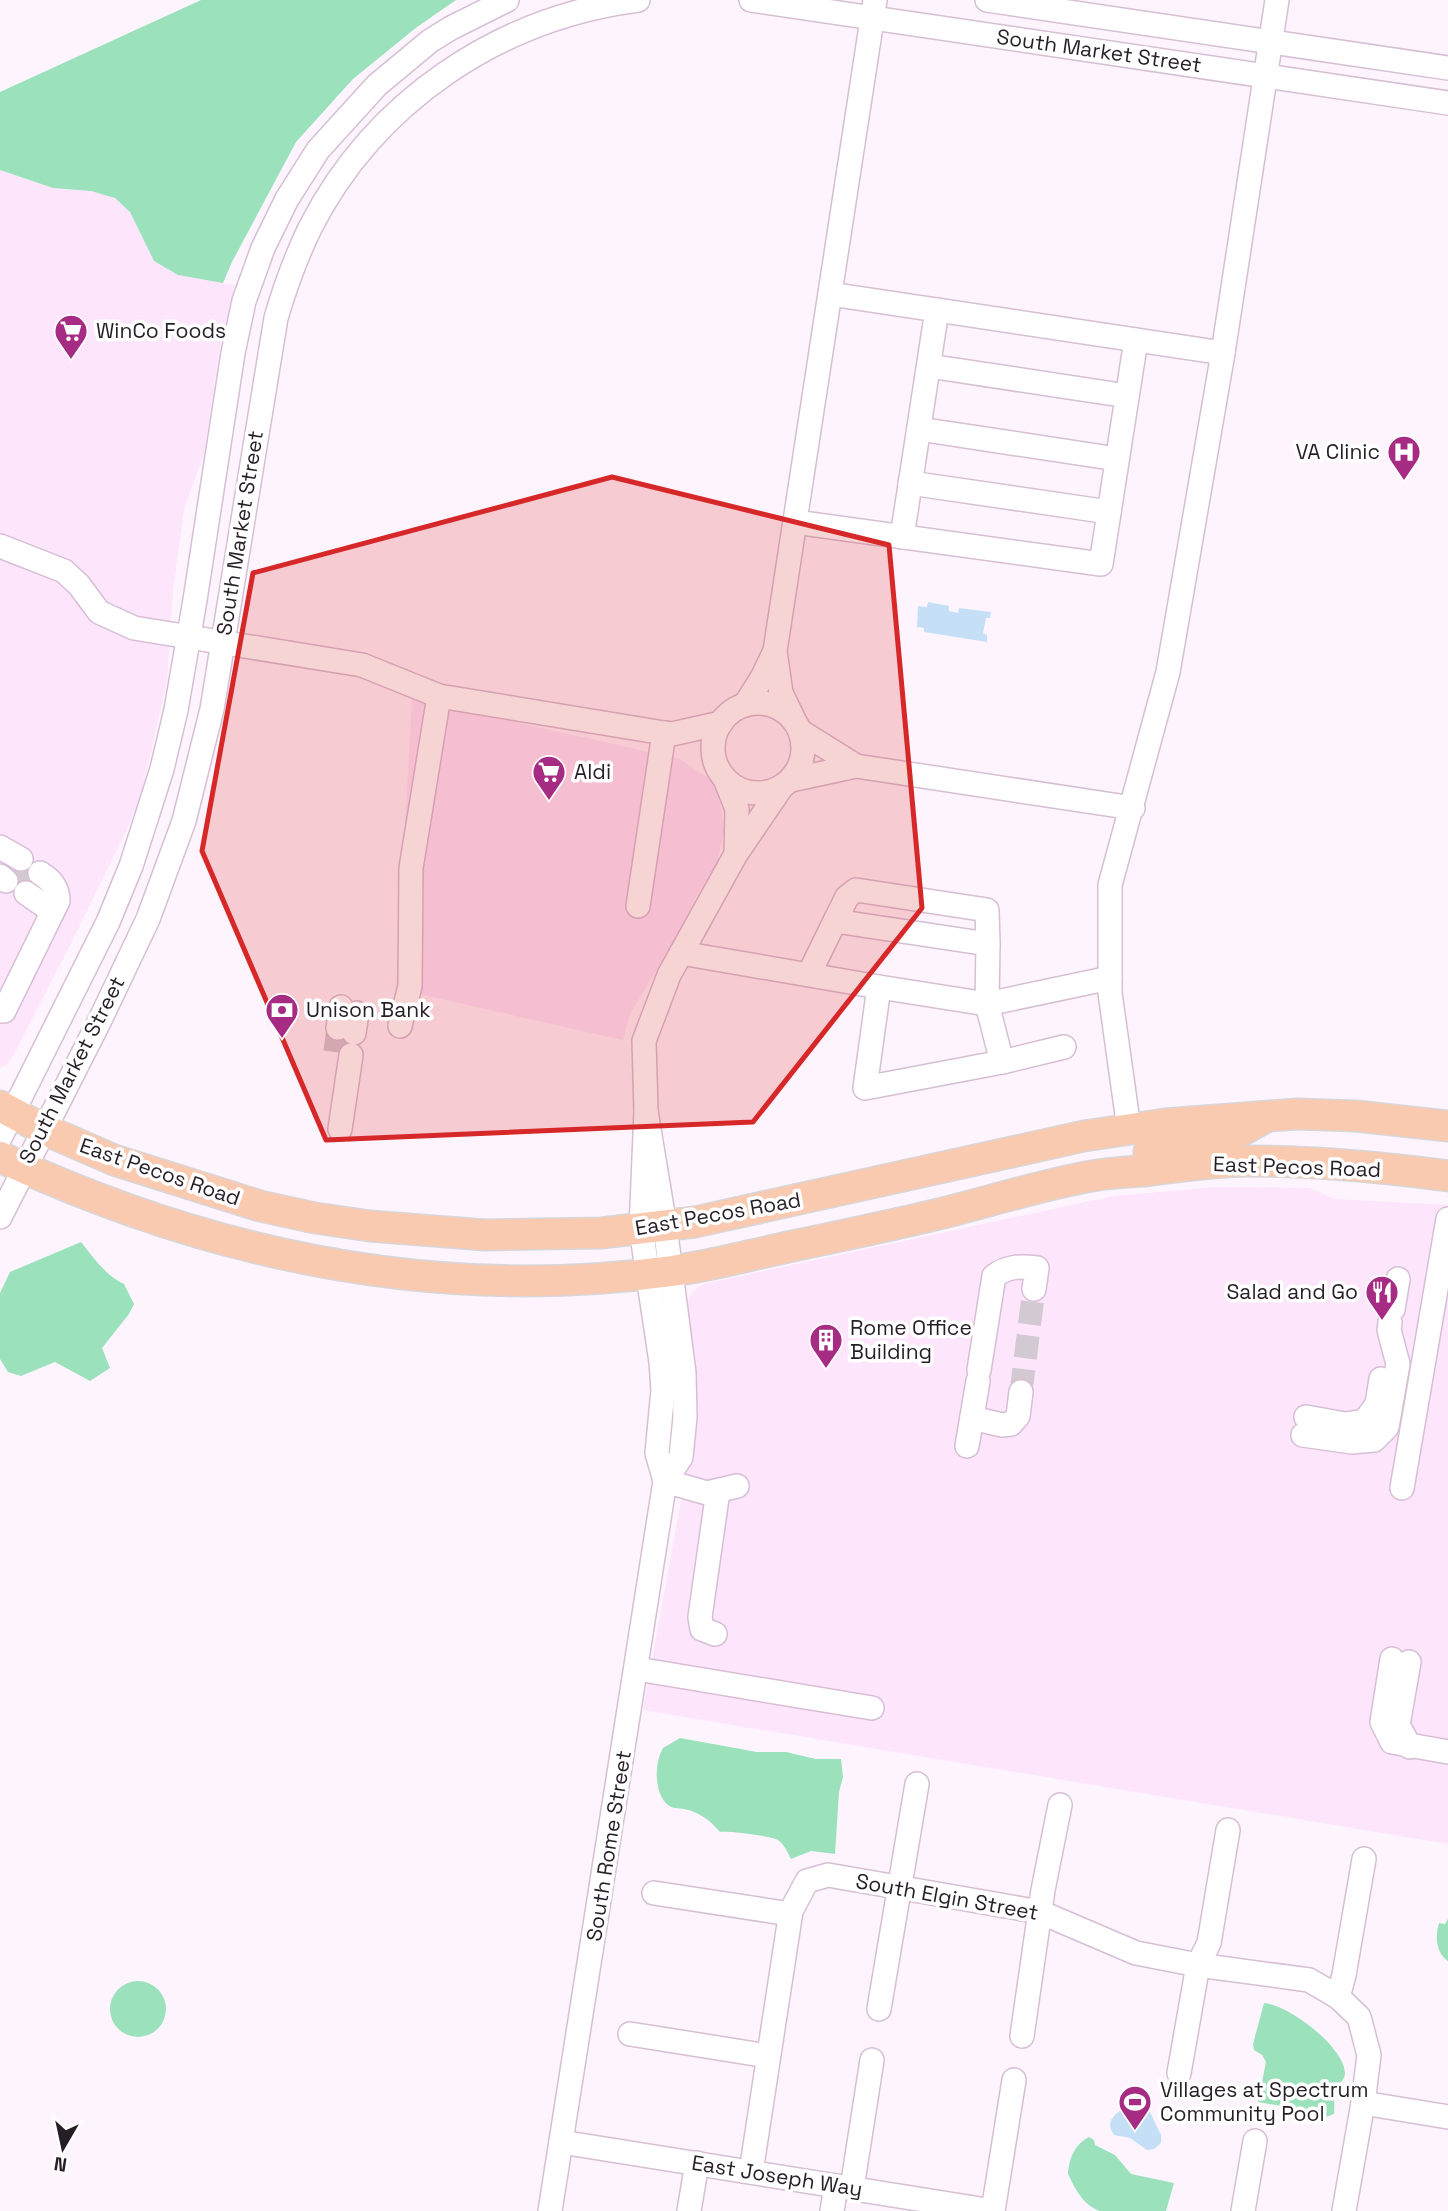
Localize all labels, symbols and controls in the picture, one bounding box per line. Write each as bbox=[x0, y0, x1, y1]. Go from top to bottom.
street label: South Market Street bbox=[995, 23, 1203, 78]
supermarket icon: WinCo Foods bbox=[52, 312, 90, 361]
place label: WinCo Foods bbox=[96, 317, 226, 344]
street label: South Market Street bbox=[210, 429, 269, 637]
hospital icon: VA Clinic bbox=[1385, 433, 1423, 482]
place label: VA Clinic bbox=[1295, 438, 1380, 465]
supermarket icon: Aldi bbox=[530, 753, 568, 802]
place label: Aldi bbox=[574, 758, 611, 785]
street label: South Market Street bbox=[13, 972, 131, 1168]
bank icon: Unison Bank bbox=[263, 991, 301, 1040]
place label: Unison Bank bbox=[306, 996, 430, 1023]
street label: East Pecos Road bbox=[76, 1131, 244, 1212]
street label: East Pecos Road bbox=[1213, 1150, 1381, 1183]
street label: East Pecos Road bbox=[633, 1186, 803, 1241]
restaurant icon: Salad and Go bbox=[1363, 1273, 1401, 1322]
place label: Salad and Go bbox=[1226, 1278, 1358, 1305]
place label: Rome Office Building bbox=[850, 1314, 972, 1365]
building icon: Rome Office Building bbox=[807, 1321, 845, 1370]
street label: South Rome Street bbox=[580, 1749, 637, 1943]
street label: South Elgin Street bbox=[854, 1867, 1040, 1926]
place label: Villages at Spectrum Community Pool bbox=[1160, 2076, 1369, 2127]
sports icon: Villages at Spectrum Community Pool bbox=[1116, 2083, 1154, 2132]
north arrow bbox=[28, 2113, 98, 2183]
street label: East Joseph Way bbox=[690, 2149, 864, 2202]
text: N bbox=[52, 2151, 69, 2178]

